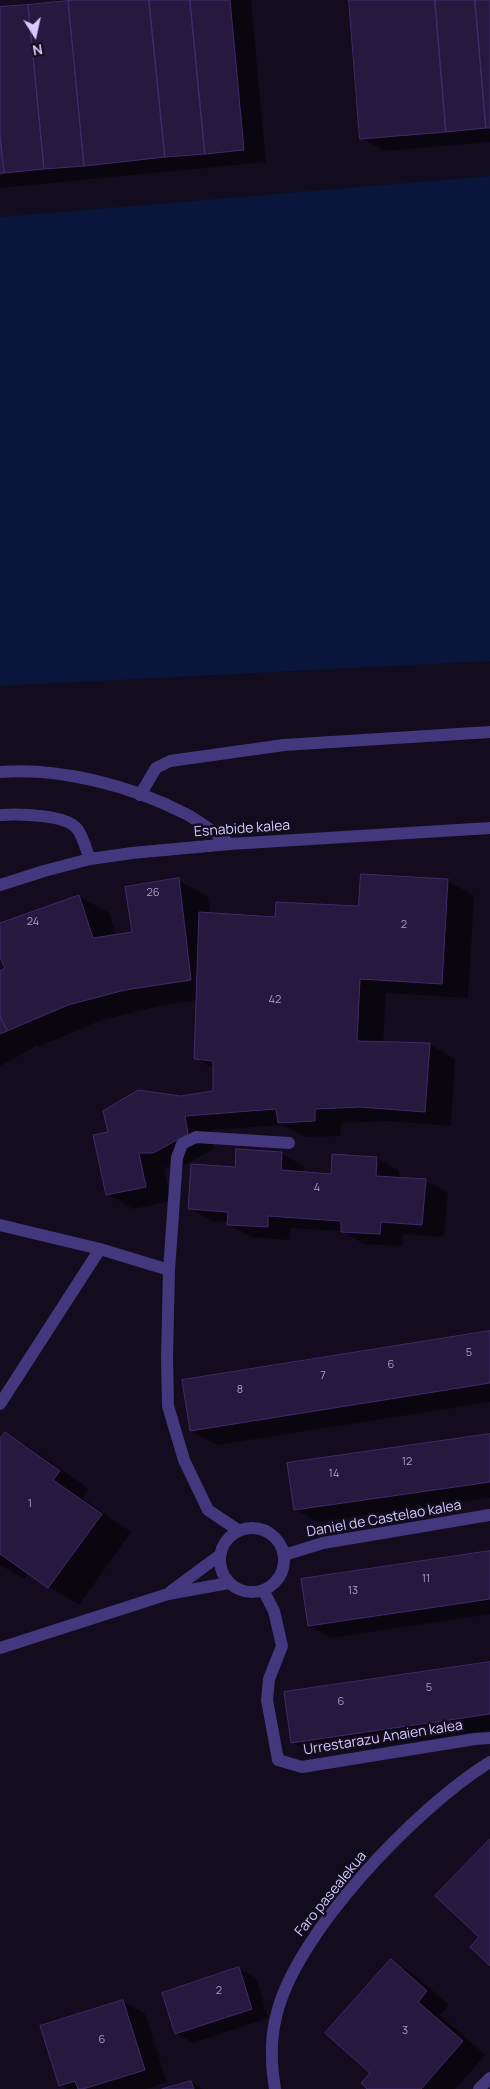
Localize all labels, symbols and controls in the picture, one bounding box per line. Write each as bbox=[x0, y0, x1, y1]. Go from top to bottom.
north arrow bbox=[10, 10, 60, 60]
text: N bbox=[31, 40, 44, 60]
street label: Esnabide kalea bbox=[193, 817, 291, 841]
house number: 26 bbox=[146, 886, 160, 900]
house number: 24 bbox=[27, 915, 39, 929]
house number: 2 bbox=[401, 918, 407, 932]
house number: 42 bbox=[269, 993, 281, 1007]
house number: 4 bbox=[314, 1181, 320, 1195]
house number: 5 bbox=[466, 1346, 472, 1360]
house number: 6 bbox=[388, 1358, 394, 1372]
house number: 7 bbox=[320, 1369, 326, 1383]
house number: 8 bbox=[237, 1383, 243, 1397]
house number: 12 bbox=[402, 1455, 412, 1469]
house number: 14 bbox=[329, 1467, 339, 1481]
house number: 1 bbox=[28, 1497, 32, 1511]
street label: Daniel de Castelao kalea bbox=[305, 1497, 463, 1541]
house number: 11 bbox=[422, 1572, 430, 1586]
house number: 13 bbox=[348, 1584, 358, 1598]
house number: 5 bbox=[426, 1681, 432, 1695]
house number: 6 bbox=[338, 1695, 344, 1709]
street label: Urrestarazu Anaien kalea bbox=[302, 1717, 464, 1759]
street label: Faro pasealekua bbox=[292, 1848, 370, 1940]
house number: 2 bbox=[216, 1984, 222, 1998]
house number: 3 bbox=[402, 2024, 408, 2038]
house number: 6 bbox=[99, 2033, 105, 2047]

